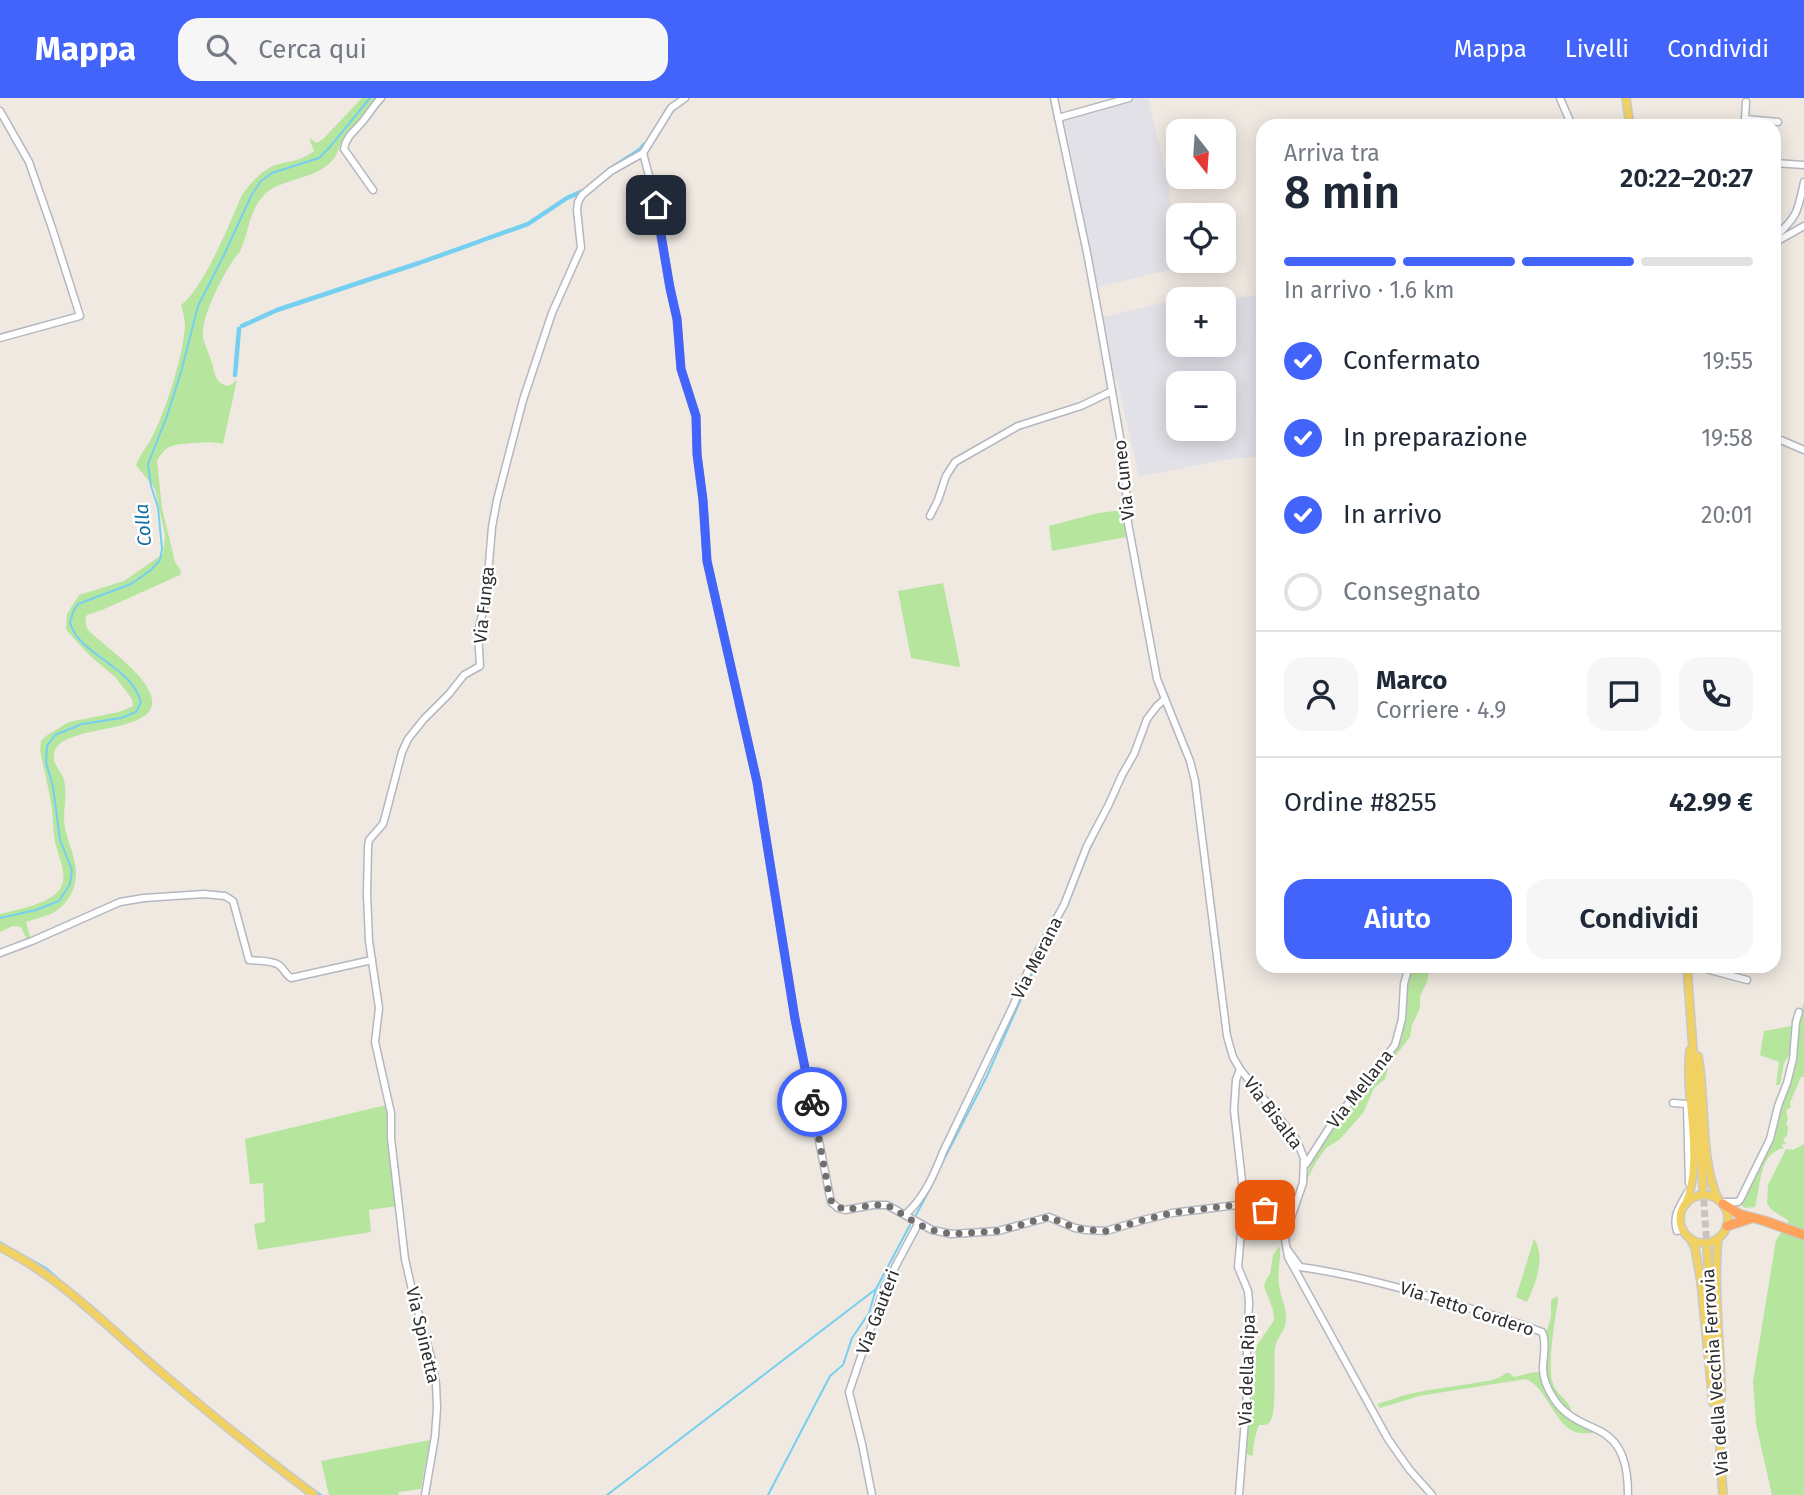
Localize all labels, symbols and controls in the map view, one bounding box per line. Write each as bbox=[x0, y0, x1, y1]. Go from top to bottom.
search box bbox=[178, 18, 668, 81]
text: Mappa bbox=[35, 29, 136, 69]
icon: search bbox=[202, 30, 240, 68]
text: Cerca qui bbox=[258, 34, 367, 65]
text: Mappa bbox=[1454, 35, 1527, 63]
text: Livelli bbox=[1565, 35, 1629, 63]
text: Condividi bbox=[1667, 35, 1769, 63]
north arrow bbox=[1166, 119, 1236, 189]
map controls bbox=[1166, 119, 1236, 441]
text: Arriva tra bbox=[1284, 139, 1380, 167]
text: 20:22–20:27 bbox=[1620, 163, 1753, 194]
text: 8 min bbox=[1284, 165, 1400, 220]
pin bbox=[626, 175, 686, 235]
icon: home bbox=[637, 186, 675, 224]
button: locate bbox=[1166, 203, 1236, 273]
text: In arrivo · 1.6 km bbox=[1284, 276, 1455, 304]
button: + bbox=[1166, 287, 1236, 357]
icon: check bbox=[1284, 342, 1322, 380]
text: Confermato bbox=[1343, 345, 1481, 376]
text: 19:55 bbox=[1702, 347, 1753, 375]
button: − bbox=[1166, 371, 1236, 441]
icon: check bbox=[1284, 419, 1322, 457]
text: In preparazione bbox=[1343, 422, 1528, 453]
text: 19:58 bbox=[1701, 424, 1753, 452]
street label: Via Cuneo bbox=[1109, 439, 1139, 521]
icon: check bbox=[1284, 496, 1322, 534]
text: In arrivo bbox=[1343, 499, 1442, 530]
text: 20:01 bbox=[1701, 501, 1753, 529]
water label: Colla bbox=[130, 503, 156, 547]
street label: Via Funga bbox=[469, 565, 499, 645]
text: Consegnato bbox=[1343, 576, 1481, 607]
button: person bbox=[1284, 657, 1358, 731]
button: chat bbox=[1587, 657, 1661, 731]
button: phone bbox=[1679, 657, 1753, 731]
text: Marco bbox=[1376, 665, 1447, 696]
text: Corriere · 4.9 bbox=[1376, 696, 1506, 724]
text: Ordine #8255 bbox=[1284, 787, 1437, 818]
text: 42.99 € bbox=[1669, 787, 1753, 818]
button: Aiuto bbox=[1284, 879, 1512, 959]
button: Condividi bbox=[1526, 879, 1753, 959]
street label: Via Merana bbox=[1007, 913, 1067, 1003]
street label: Via Mellana bbox=[1322, 1045, 1398, 1133]
courier bbox=[777, 1067, 847, 1137]
street label: Via Bisalta bbox=[1239, 1072, 1307, 1154]
icon: bike bbox=[793, 1083, 831, 1121]
pin bbox=[1235, 1180, 1295, 1240]
icon: bag bbox=[1246, 1191, 1284, 1229]
street label: Via Gauteri bbox=[852, 1266, 904, 1358]
street label: Via della Vecchia Ferrovia bbox=[1697, 1268, 1733, 1476]
street label: Via Tetto Cordero bbox=[1397, 1277, 1537, 1341]
street label: Via Spinetta bbox=[401, 1285, 445, 1385]
street label: Via della Ripa bbox=[1234, 1314, 1260, 1426]

